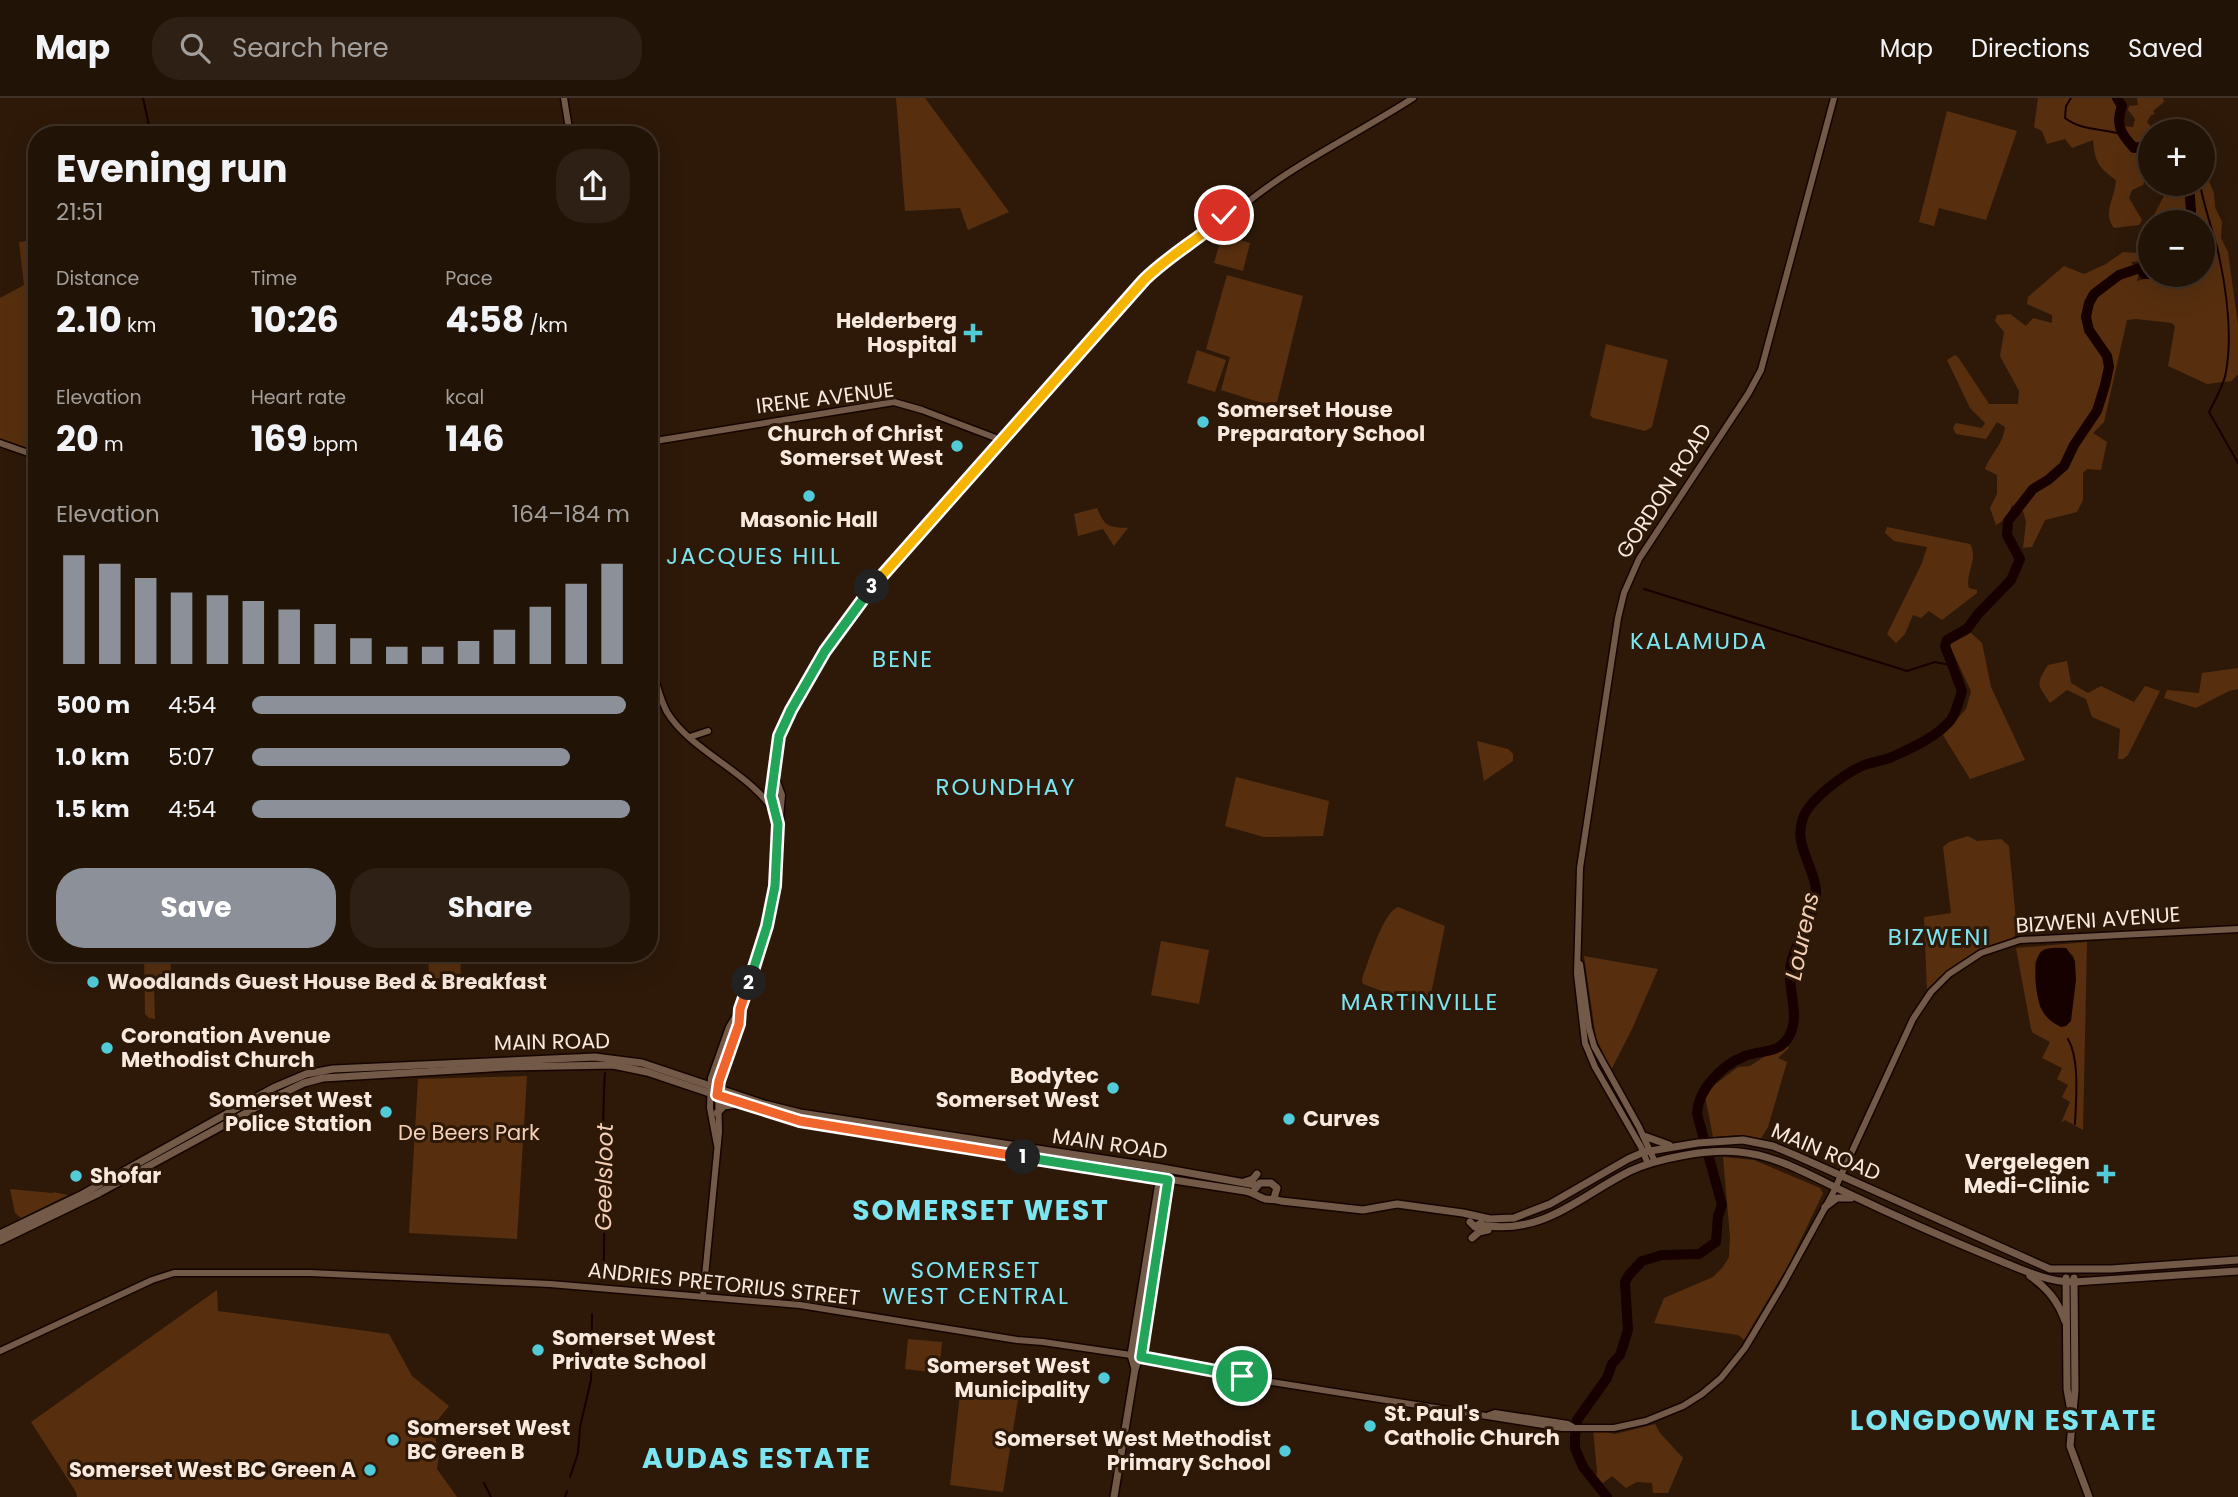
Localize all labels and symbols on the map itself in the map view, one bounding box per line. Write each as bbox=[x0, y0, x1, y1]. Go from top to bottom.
pin bbox=[1194, 185, 1254, 245]
place label: Helderberg Hospital bbox=[836, 306, 957, 359]
marker: Helderberg Hospital bbox=[963, 323, 983, 343]
street label: IRENE AVENUE bbox=[754, 375, 896, 420]
place label: Somerset House Preparatory School bbox=[1217, 395, 1425, 448]
marker: Somerset House Preparatory School bbox=[1195, 414, 1211, 430]
street label: GORDON ROAD bbox=[1609, 418, 1718, 564]
place label: Church of Christ Somerset West bbox=[767, 419, 943, 472]
marker: Church of Christ Somerset West bbox=[949, 438, 965, 454]
marker: Masonic Hall bbox=[801, 488, 817, 504]
place label: Masonic Hall bbox=[740, 505, 878, 534]
district label: JACQUES HILL bbox=[666, 540, 842, 572]
pin: 3 bbox=[854, 570, 890, 604]
district label: KALAMUDA bbox=[1630, 625, 1768, 657]
district label: BENE bbox=[872, 643, 934, 675]
district label: ROUNDHAY bbox=[936, 771, 1076, 803]
water label: Lourens bbox=[1777, 889, 1827, 983]
street label: BIZWENI AVENUE bbox=[2015, 899, 2181, 940]
district label: BIZWENI bbox=[1888, 921, 1990, 953]
pin: 2 bbox=[732, 966, 766, 1001]
place label: Woodlands Guest House Bed & Breakfast bbox=[107, 967, 547, 996]
marker: Woodlands Guest House Bed & Breakfast bbox=[85, 974, 101, 990]
district label: MARTINVILLE bbox=[1341, 986, 1499, 1018]
place label: Coronation Avenue Methodist Church bbox=[121, 1021, 331, 1074]
street label: MAIN ROAD bbox=[494, 1026, 610, 1057]
marker: Coronation Avenue Methodist Church bbox=[99, 1040, 115, 1056]
place label: Bodytec Somerset West bbox=[936, 1061, 1099, 1114]
marker: Bodytec Somerset West bbox=[1105, 1080, 1121, 1096]
place label: Somerset West Police Station bbox=[209, 1085, 372, 1138]
marker: Somerset West Police Station bbox=[378, 1104, 394, 1120]
place label: Curves bbox=[1303, 1104, 1380, 1133]
marker: Curves bbox=[1281, 1111, 1297, 1127]
street label: MAIN ROAD bbox=[1767, 1116, 1885, 1188]
park label: De Beers Park bbox=[398, 1118, 540, 1147]
street label: MAIN ROAD bbox=[1051, 1121, 1170, 1166]
water label: Geelsloot bbox=[587, 1122, 621, 1231]
pin: 1 bbox=[1006, 1140, 1040, 1174]
place label: Vergelegen Medi-Clinic bbox=[1964, 1147, 2090, 1200]
place label: Shofar bbox=[90, 1161, 161, 1190]
marker: Vergelegen Medi-Clinic bbox=[2096, 1164, 2116, 1184]
marker: Shofar bbox=[68, 1168, 84, 1184]
district label: SOMERSET WEST bbox=[852, 1191, 1110, 1230]
district label: SOMERSET WEST CENTRAL bbox=[882, 1254, 1070, 1312]
street label: ANDRIES PRETORIUS STREET bbox=[587, 1255, 862, 1312]
place label: Somerset West Private School bbox=[552, 1323, 715, 1376]
marker: Somerset West Private School bbox=[530, 1342, 546, 1358]
pin bbox=[1212, 1346, 1272, 1406]
place label: Somerset West Municipality bbox=[927, 1351, 1091, 1404]
marker: Somerset West Municipality bbox=[1096, 1370, 1112, 1386]
place label: St. Paul's Catholic Church bbox=[1384, 1399, 1560, 1452]
district label: LONGDOWN ESTATE bbox=[1850, 1401, 2158, 1440]
place label: Somerset West BC Green B bbox=[407, 1413, 570, 1466]
marker: St. Paul's Catholic Church bbox=[1362, 1418, 1378, 1434]
place label: Somerset West Methodist Primary School bbox=[994, 1424, 1271, 1477]
marker: Somerset West BC Green B bbox=[385, 1432, 401, 1448]
district label: AUDAS ESTATE bbox=[642, 1439, 872, 1478]
marker: Somerset West Methodist Primary School bbox=[1277, 1443, 1293, 1459]
place label: Somerset West BC Green A bbox=[69, 1455, 357, 1484]
marker: Somerset West BC Green A bbox=[362, 1462, 378, 1478]

